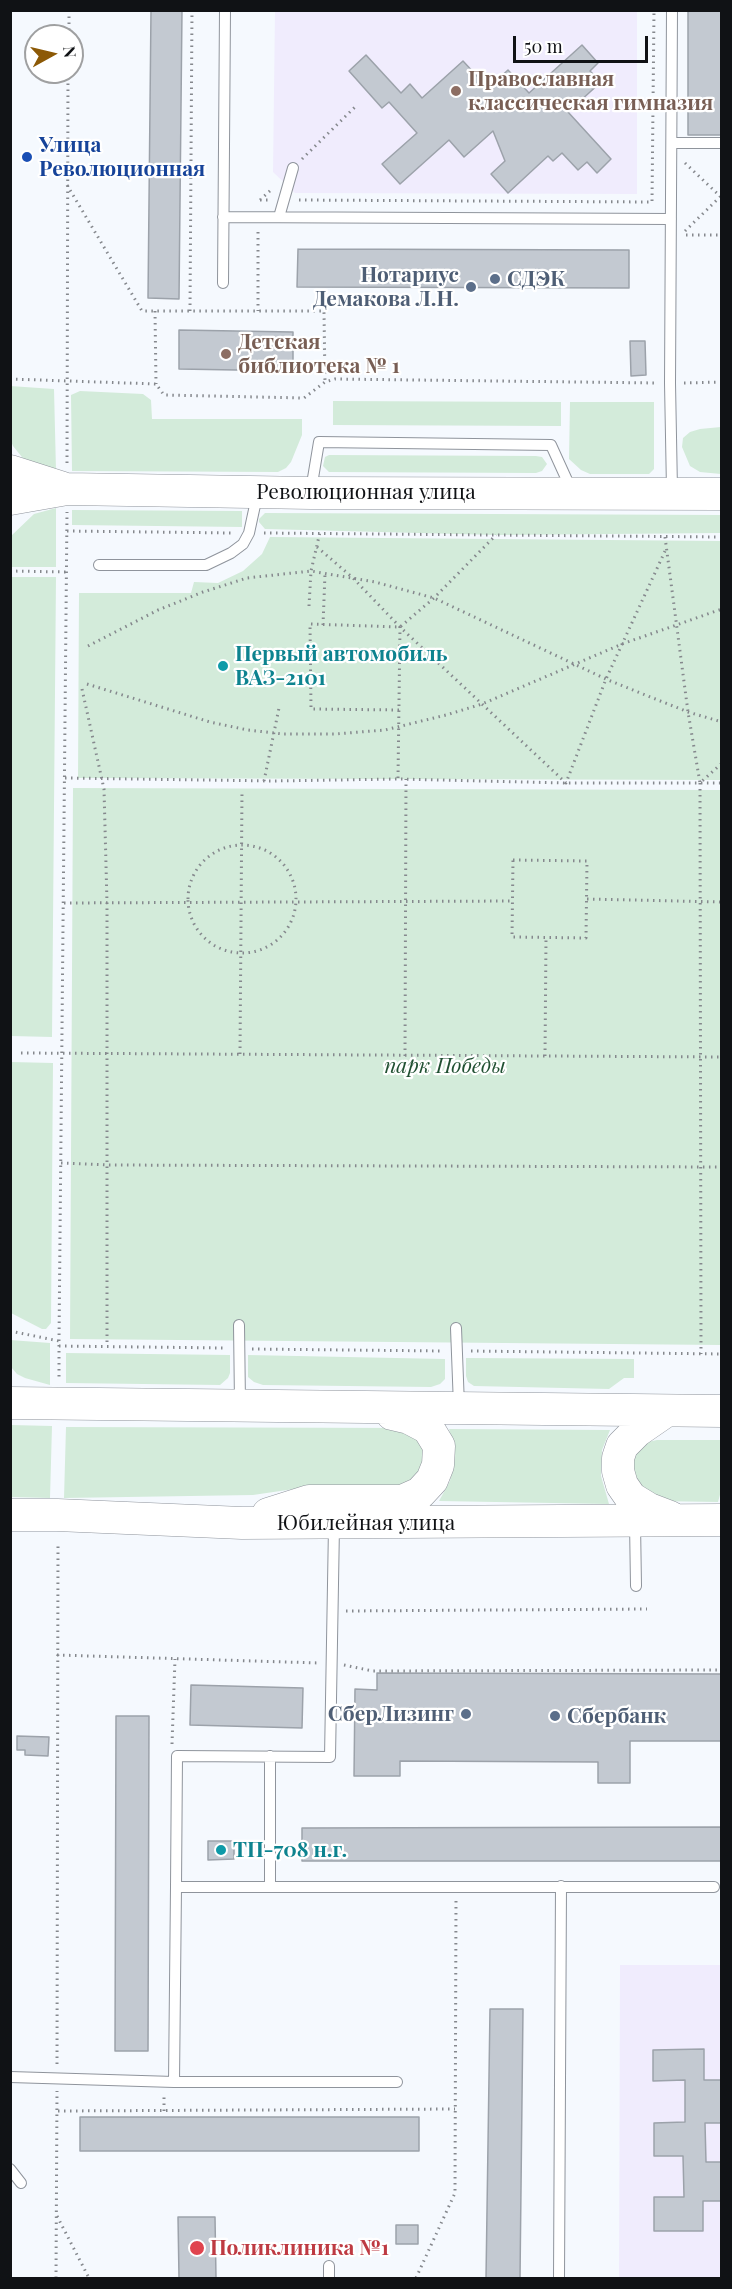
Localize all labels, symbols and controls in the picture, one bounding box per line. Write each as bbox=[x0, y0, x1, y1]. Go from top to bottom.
north arrow bbox=[24, 24, 84, 84]
scale bar bbox=[516, 24, 651, 62]
text: 50 m bbox=[524, 34, 563, 58]
text: N bbox=[59, 45, 82, 59]
place label: Православная классическая гимназия bbox=[468, 66, 713, 116]
marker: Православная классическая гимназия bbox=[449, 84, 463, 98]
place label: Улица Революционная bbox=[39, 132, 205, 182]
marker: Улица Революционная bbox=[20, 150, 34, 164]
place label: Нотариус Демакова Л.Н. bbox=[313, 262, 459, 312]
place label: СДЭК bbox=[507, 266, 565, 292]
marker: СДЭК bbox=[488, 272, 502, 286]
marker: Нотариус Демакова Л.Н. bbox=[464, 280, 478, 294]
place label: Детская библиотека № 1 bbox=[238, 329, 400, 379]
marker: Детская библиотека № 1 bbox=[219, 347, 233, 361]
street label: Революционная улица bbox=[256, 479, 476, 505]
place label: Первый автомобиль ВАЗ-2101 bbox=[235, 641, 448, 691]
marker: Первый автомобиль ВАЗ-2101 bbox=[216, 659, 230, 673]
park label: парк Победы bbox=[384, 1053, 506, 1079]
street label: Юбилейная улица bbox=[277, 1510, 455, 1536]
place label: СберЛизинг bbox=[328, 1701, 454, 1727]
place label: Сбербанк bbox=[567, 1703, 666, 1729]
marker: СберЛизинг bbox=[459, 1707, 473, 1721]
marker: Сбербанк bbox=[548, 1709, 562, 1723]
place label: ТП-708 н.г. bbox=[233, 1837, 347, 1863]
marker: ТП-708 н.г. bbox=[214, 1843, 228, 1857]
place label: Поликлиника №1 bbox=[210, 2235, 389, 2261]
marker: Поликлиника №1 bbox=[188, 2239, 206, 2257]

